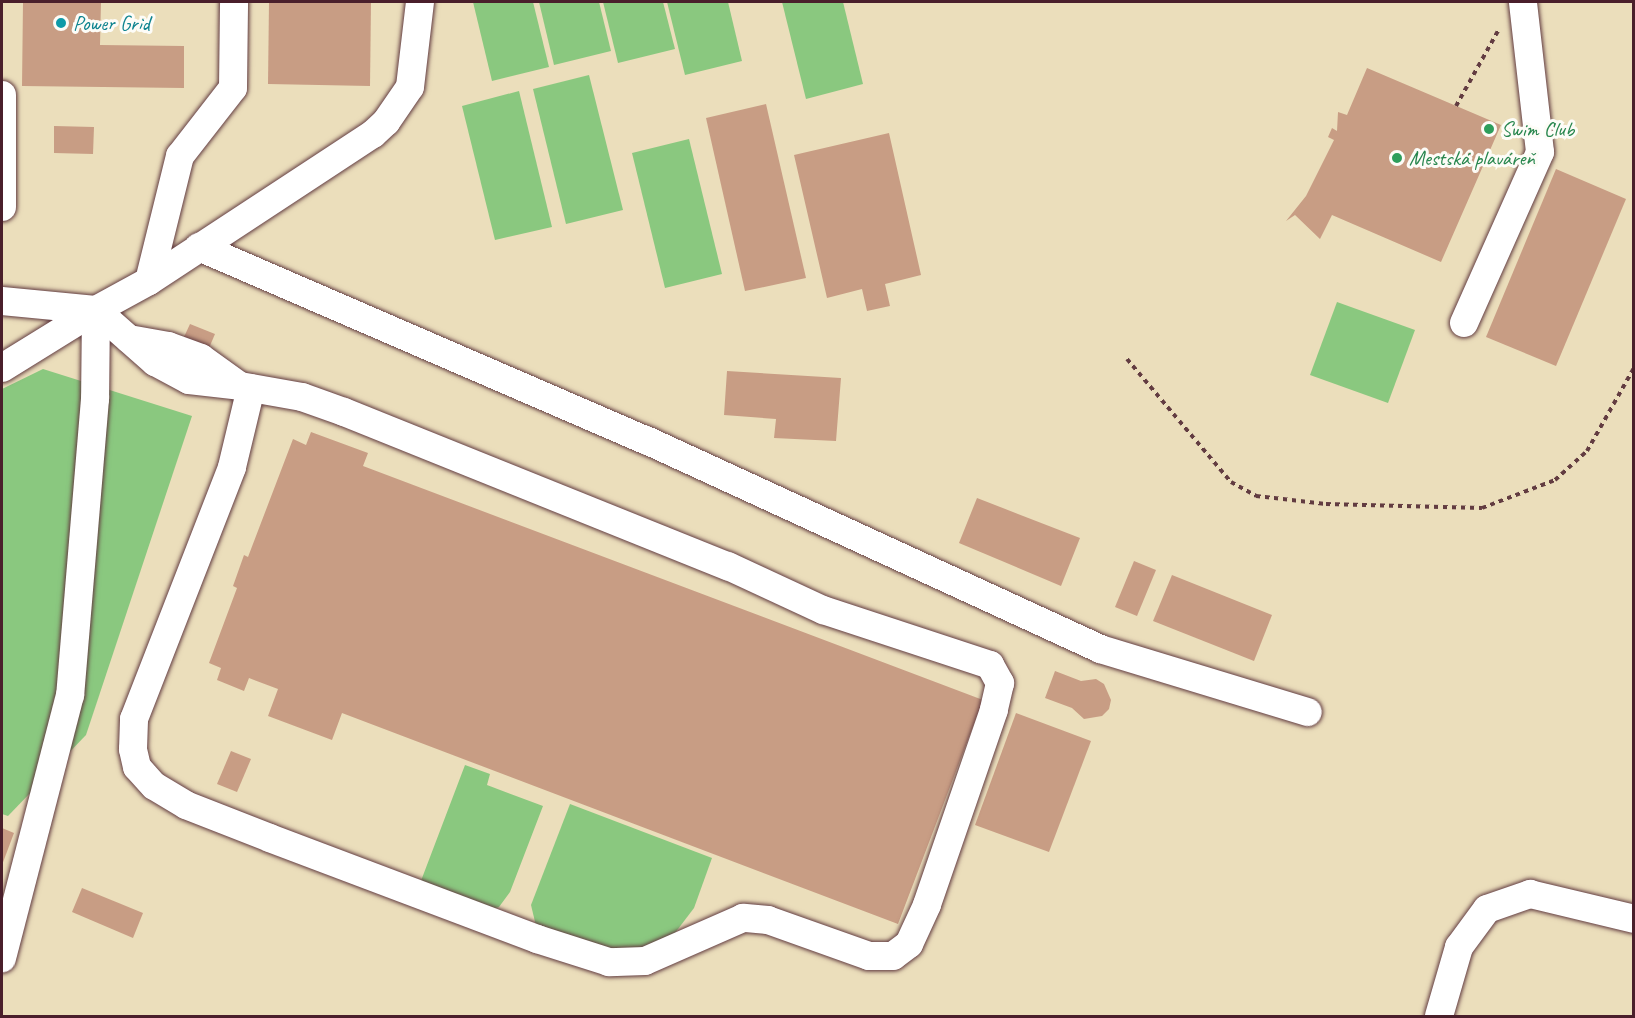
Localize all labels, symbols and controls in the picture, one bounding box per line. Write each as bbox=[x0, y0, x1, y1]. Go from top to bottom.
place label: Power Grid bbox=[73, 10, 150, 36]
marker: Power Grid bbox=[54, 16, 68, 30]
place label: Swim Club bbox=[1501, 116, 1574, 142]
marker: Swim Club bbox=[1482, 122, 1496, 136]
place label: Mestská plaváreň bbox=[1409, 145, 1535, 171]
marker: Mestská plaváreň bbox=[1390, 151, 1404, 165]

